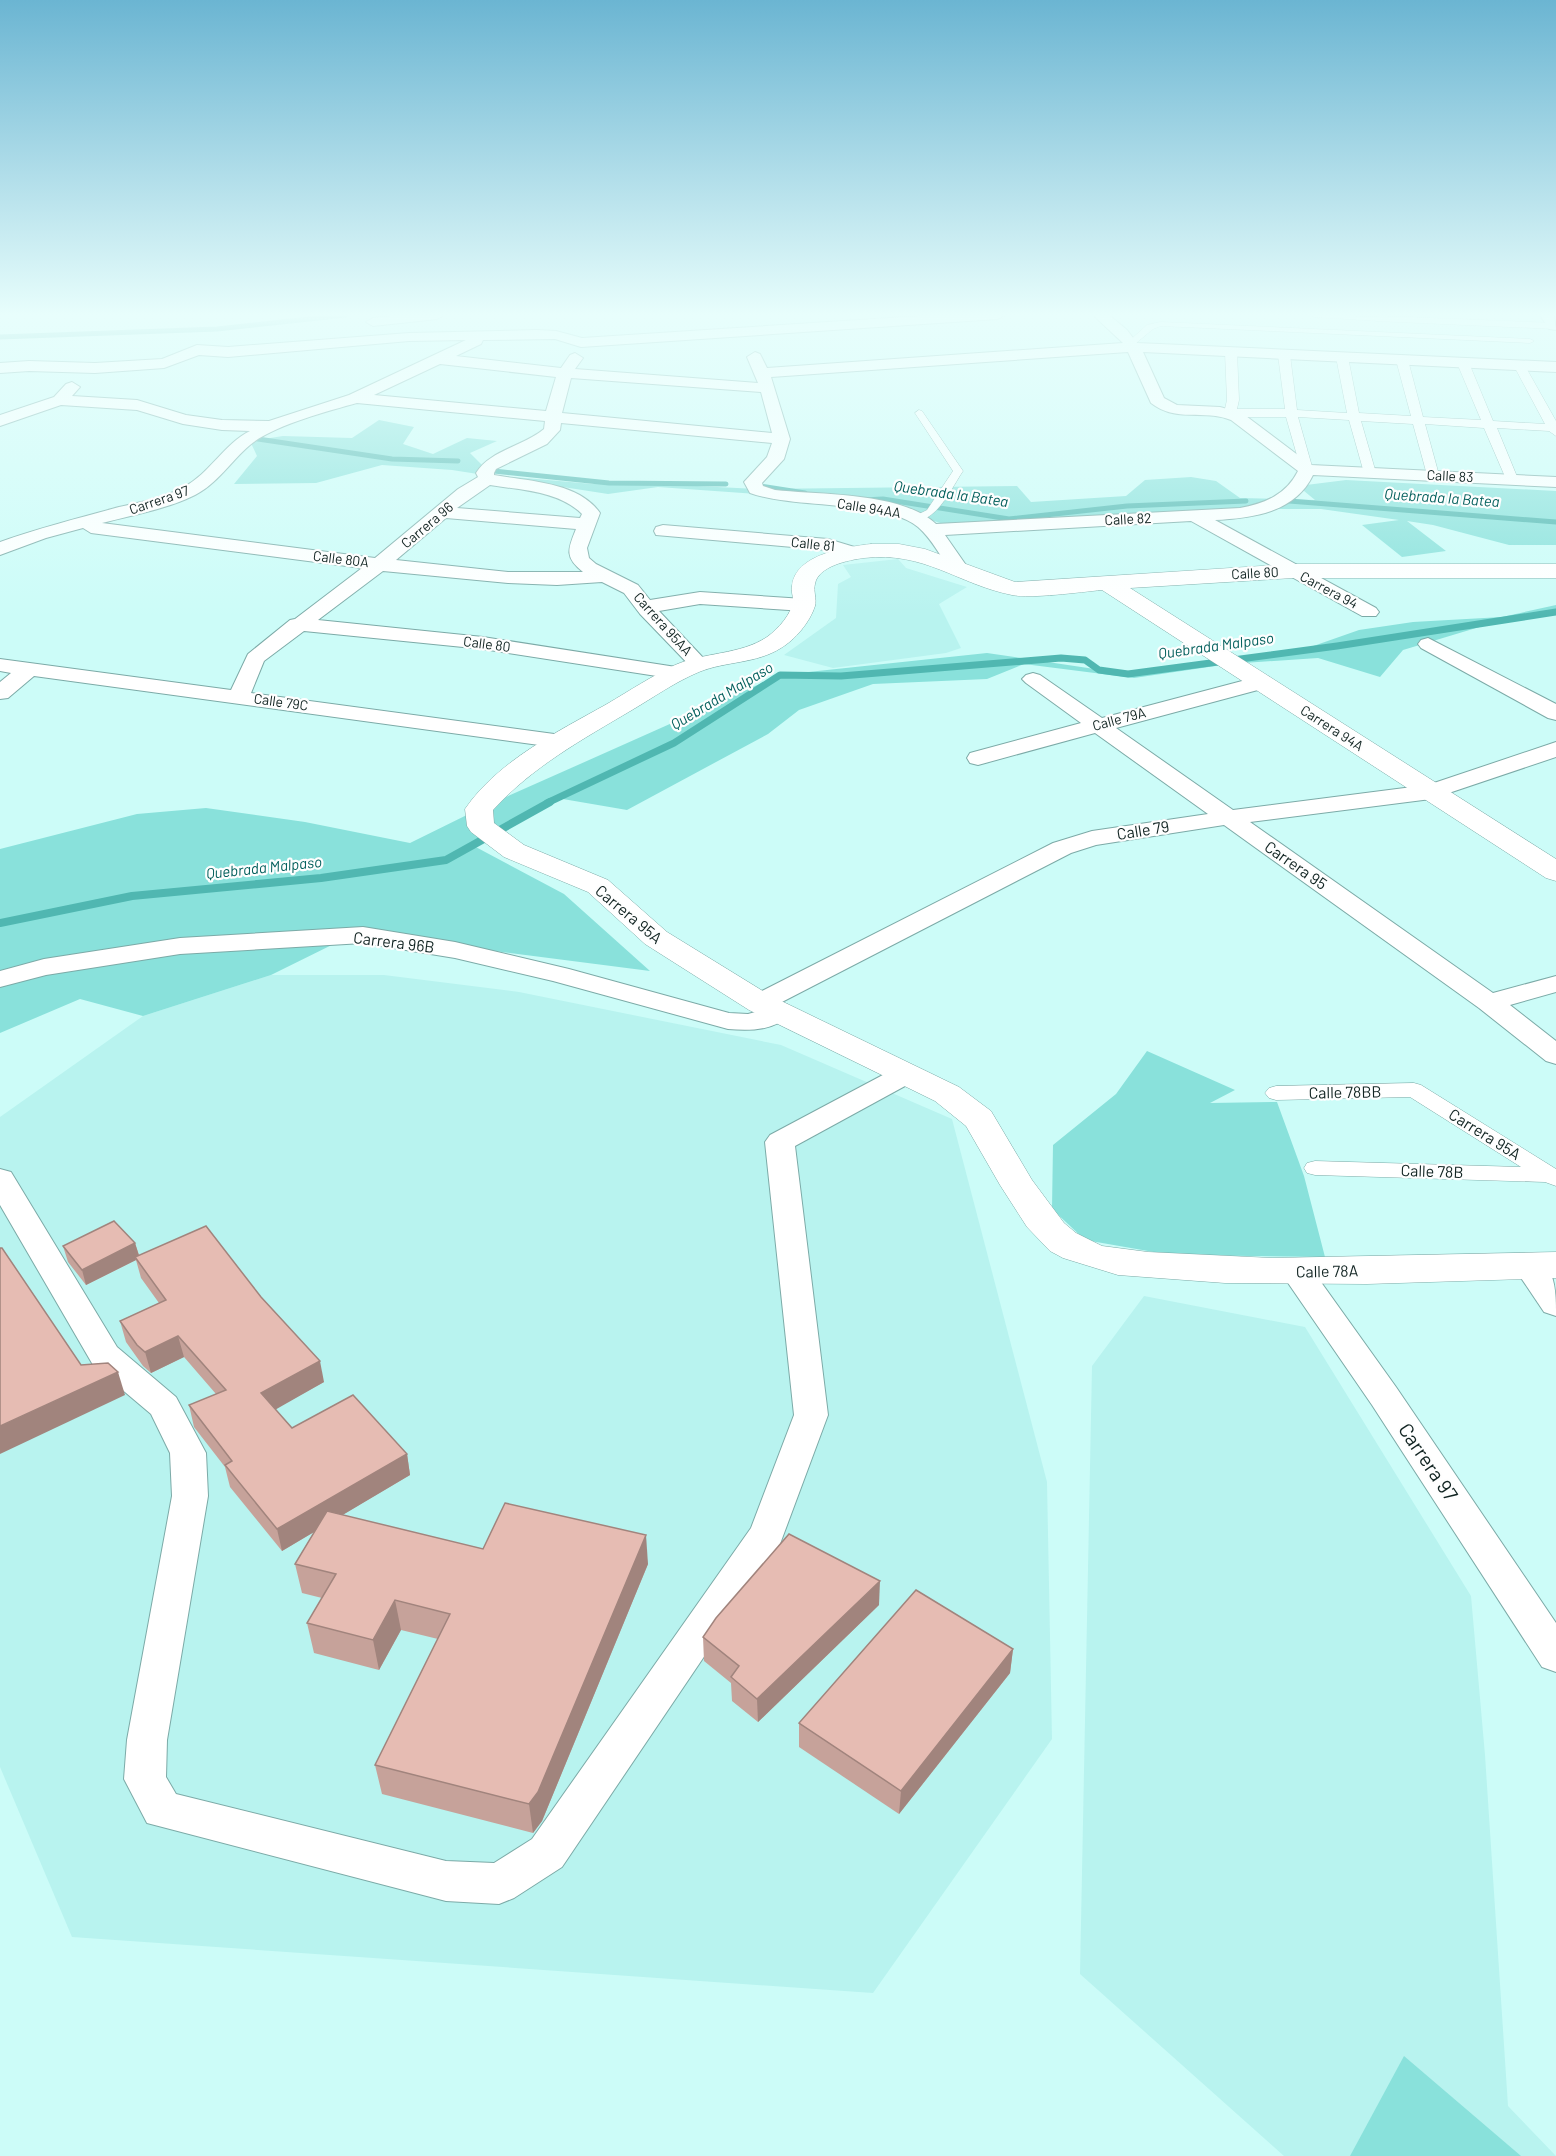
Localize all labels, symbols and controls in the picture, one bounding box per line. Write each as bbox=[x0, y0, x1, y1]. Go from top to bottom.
street label: Calle 83 bbox=[1426, 466, 1474, 485]
water label: Quebrada la Batea bbox=[893, 476, 1010, 510]
street label: Carrera 97 bbox=[127, 481, 191, 518]
water label: Quebrada la Batea bbox=[1384, 484, 1500, 510]
street label: Calle 94AA bbox=[836, 494, 903, 521]
street label: Carrera 96 bbox=[397, 498, 456, 551]
street label: Calle 82 bbox=[1104, 509, 1152, 528]
street label: Calle 81 bbox=[790, 533, 836, 554]
street label: Calle 80A bbox=[312, 547, 370, 570]
street label: Calle 80 bbox=[1231, 563, 1279, 582]
street label: Carrera 94 bbox=[1297, 567, 1361, 612]
street label: Carrera 95AA bbox=[630, 588, 697, 659]
water label: Quebrada Malpaso bbox=[1157, 628, 1275, 662]
street label: Calle 80 bbox=[462, 632, 512, 655]
water label: Quebrada Malpaso bbox=[667, 657, 776, 733]
street label: Calle 79C bbox=[253, 689, 309, 714]
street label: Carrera 94A bbox=[1298, 701, 1367, 754]
street label: Calle 79A bbox=[1090, 703, 1148, 734]
street label: Calle 79 bbox=[1115, 816, 1170, 843]
street label: Carrera 95 bbox=[1262, 836, 1331, 893]
water label: Quebrada Malpaso bbox=[205, 852, 323, 882]
street label: Carrera 95A bbox=[592, 880, 667, 947]
street label: Carrera 96B bbox=[352, 927, 436, 956]
street label: Calle 78BB bbox=[1308, 1081, 1382, 1102]
street label: Carrera 95A bbox=[1446, 1104, 1525, 1163]
street label: Calle 78B bbox=[1400, 1160, 1464, 1181]
street label: Calle 78A bbox=[1296, 1260, 1359, 1281]
street label: Carrera 97 bbox=[1394, 1418, 1464, 1505]

